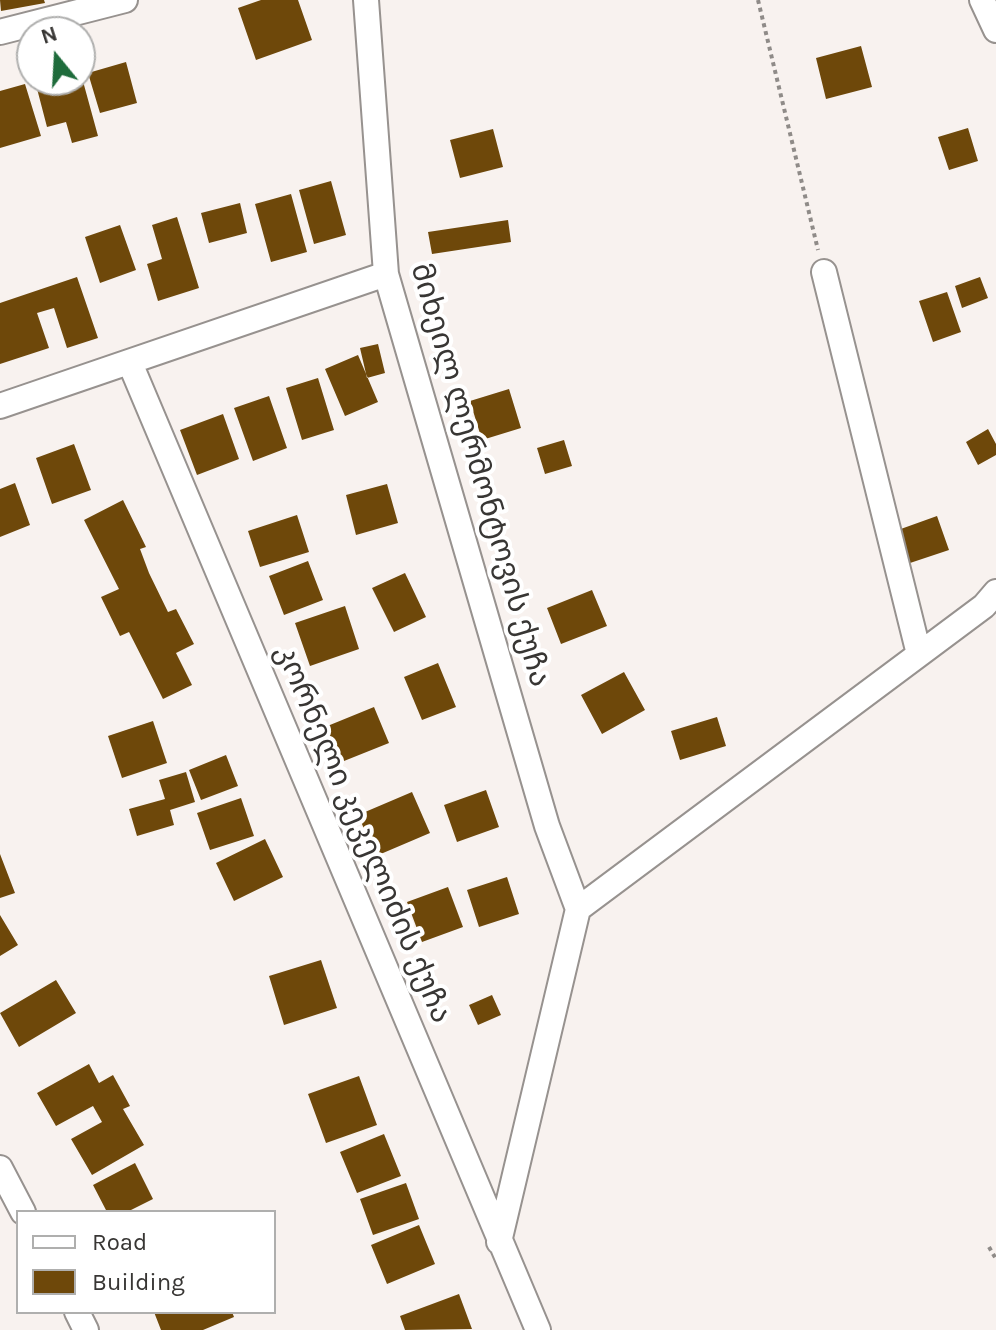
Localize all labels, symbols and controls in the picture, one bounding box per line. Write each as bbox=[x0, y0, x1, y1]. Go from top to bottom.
north arrow bbox=[16, 16, 96, 96]
text: N bbox=[38, 20, 61, 50]
street label: მიხეილ ლერმონტოვის ქუჩა bbox=[402, 259, 558, 691]
street label: კორნელი კეკელიძის ქუჩა bbox=[267, 639, 459, 1029]
legend bbox=[16, 1210, 276, 1314]
text: Road bbox=[92, 1228, 147, 1256]
text: Building bbox=[92, 1268, 185, 1296]

